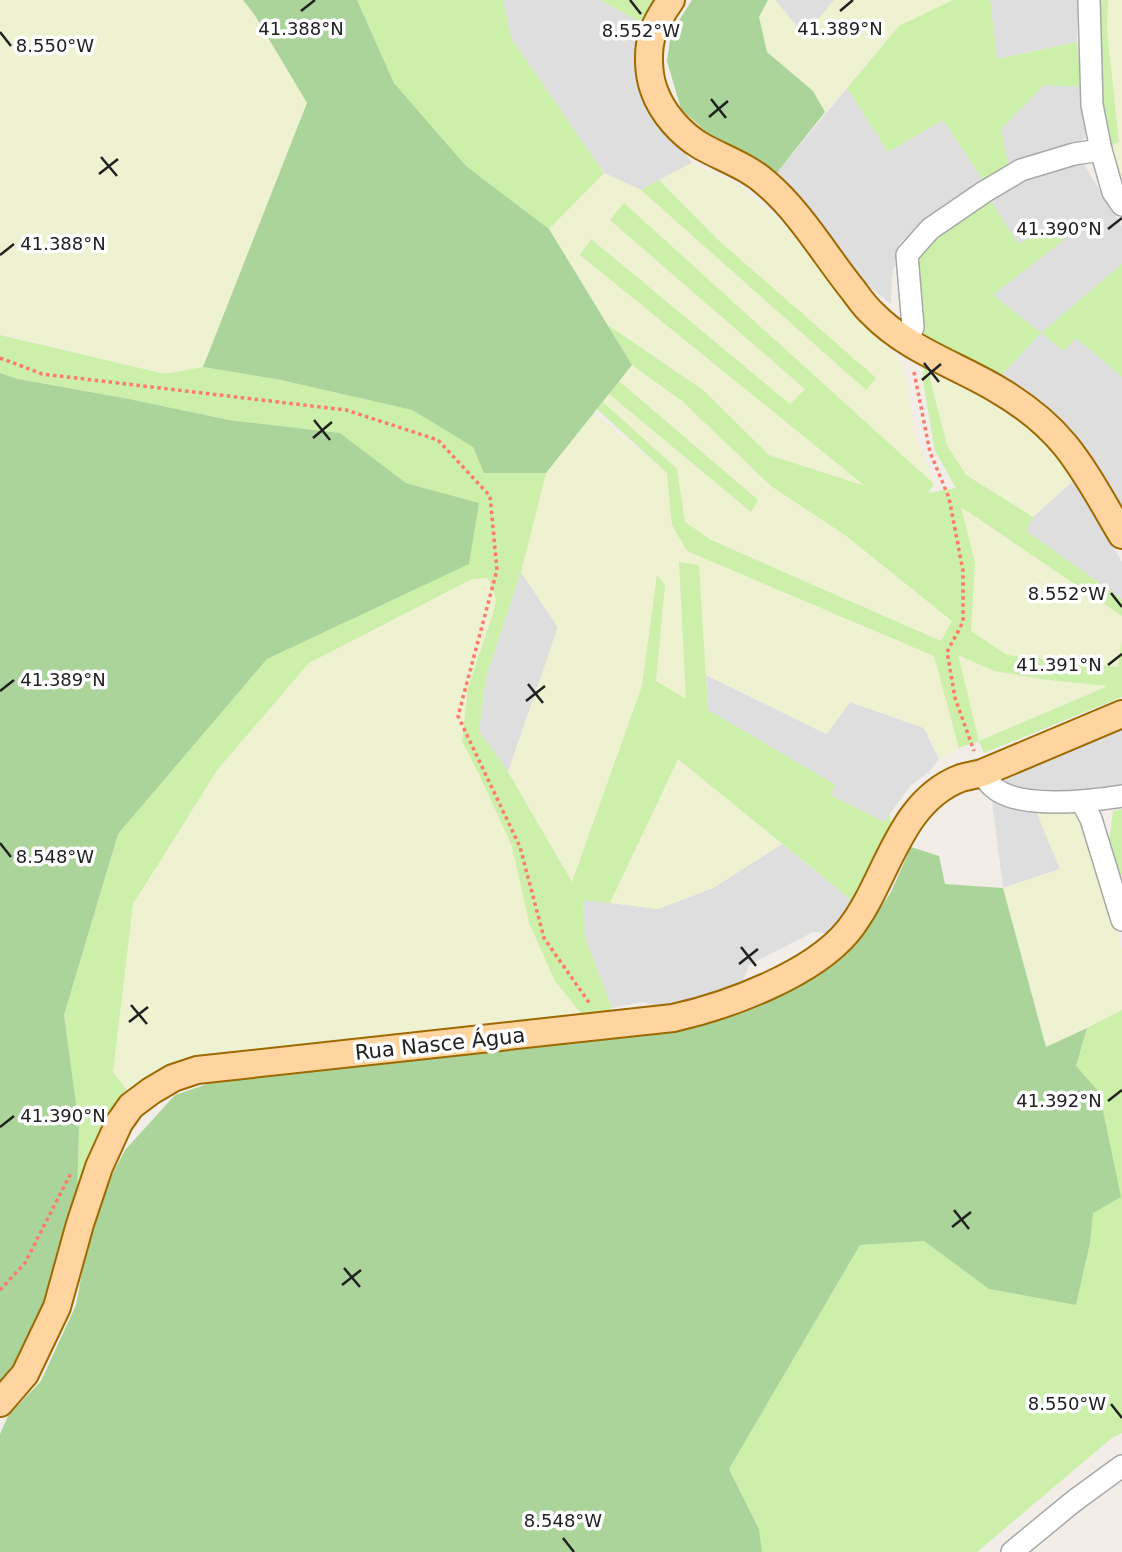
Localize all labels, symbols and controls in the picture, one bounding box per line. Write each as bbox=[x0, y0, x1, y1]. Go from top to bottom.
text: 41.388°N bbox=[258, 18, 344, 39]
text: 41.389°N bbox=[797, 18, 883, 39]
text: 8.552°W bbox=[602, 20, 680, 41]
text: 8.550°W bbox=[16, 35, 94, 56]
text: 41.390°N bbox=[1016, 218, 1102, 239]
text: 41.388°N bbox=[20, 233, 106, 254]
text: 8.552°W bbox=[1028, 583, 1106, 604]
text: 41.391°N bbox=[1016, 654, 1102, 675]
text: 41.389°N bbox=[20, 669, 106, 690]
text: 8.548°W bbox=[16, 846, 94, 867]
street label: Rua Nasce Água bbox=[354, 1022, 526, 1065]
text: 41.392°N bbox=[1016, 1090, 1102, 1111]
text: 41.390°N bbox=[20, 1105, 106, 1126]
text: 8.550°W bbox=[1028, 1393, 1106, 1414]
text: 8.548°W bbox=[524, 1510, 602, 1531]

